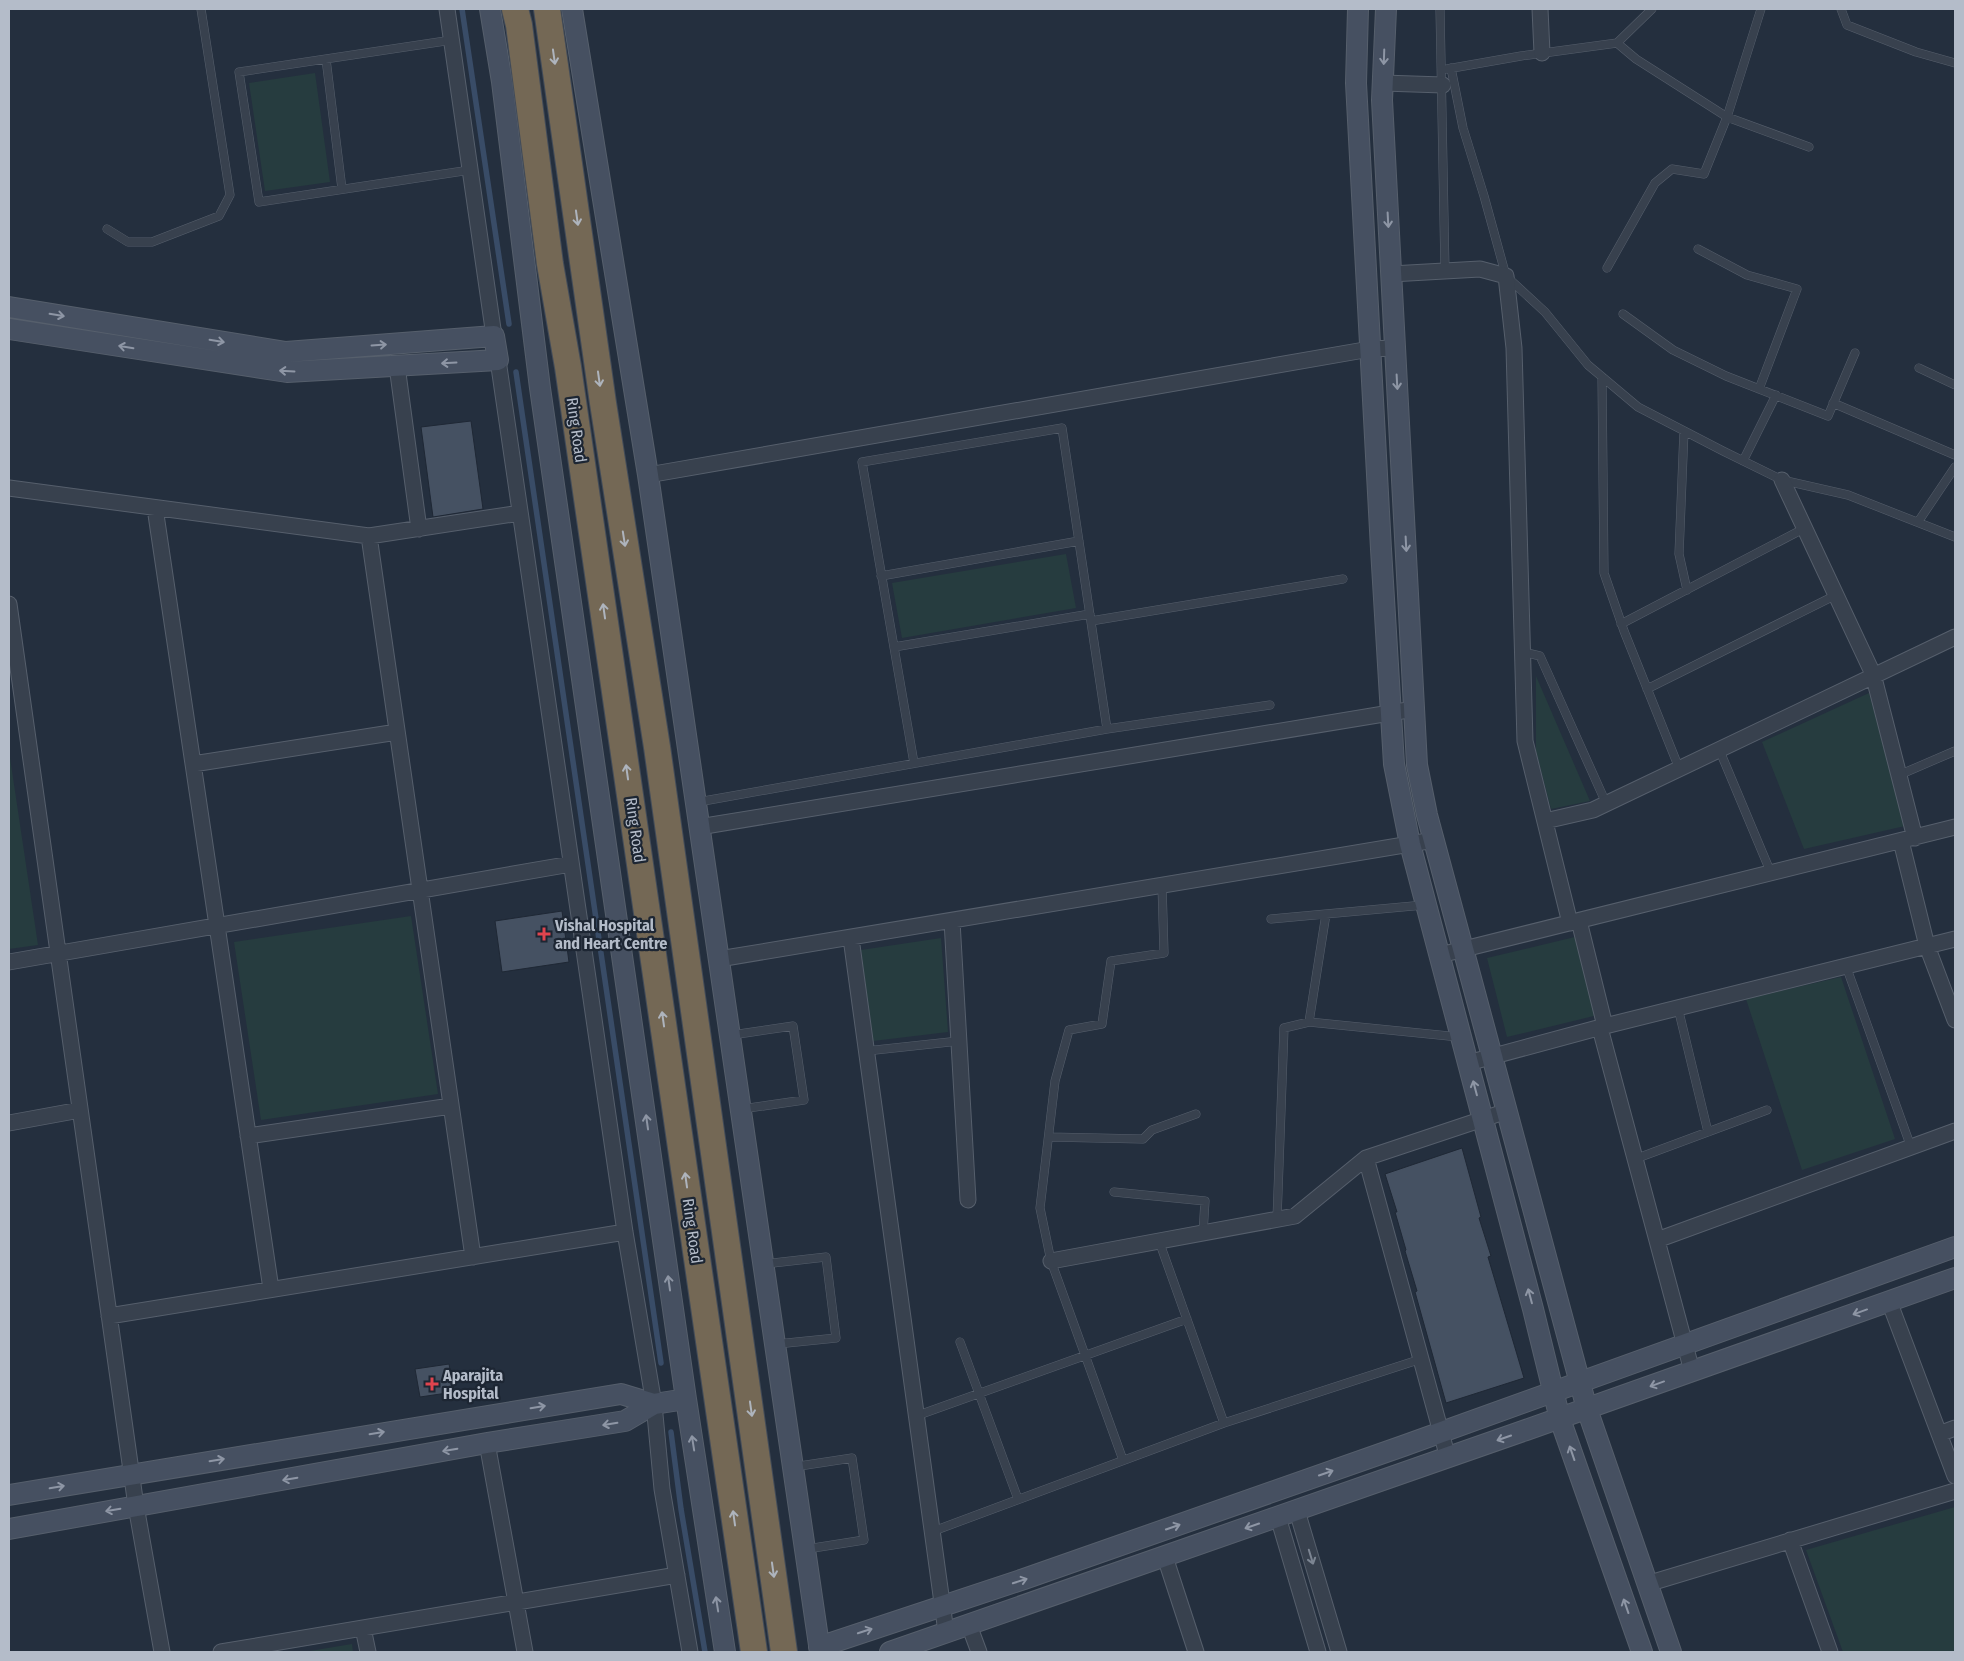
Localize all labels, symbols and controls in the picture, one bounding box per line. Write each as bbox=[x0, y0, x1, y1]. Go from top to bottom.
one-way arrow bbox=[549, 49, 559, 65]
one-way arrow bbox=[1379, 49, 1388, 65]
one-way arrow bbox=[572, 209, 582, 225]
one-way arrow bbox=[1384, 211, 1393, 227]
one-way arrow bbox=[49, 310, 65, 320]
one-way arrow bbox=[209, 336, 225, 346]
one-way arrow bbox=[370, 340, 386, 350]
one-way arrow bbox=[118, 342, 134, 352]
one-way arrow bbox=[441, 358, 457, 367]
one-way arrow bbox=[279, 366, 295, 375]
one-way arrow bbox=[594, 370, 604, 386]
one-way arrow bbox=[1393, 374, 1402, 390]
street label: Ring Road bbox=[563, 396, 590, 464]
one-way arrow bbox=[620, 531, 630, 547]
one-way arrow bbox=[1401, 536, 1410, 552]
one-way arrow bbox=[599, 604, 609, 620]
one-way arrow bbox=[622, 764, 632, 780]
street label: Ring Road bbox=[622, 796, 649, 864]
place label: Vishal Hospital and Heart Centre bbox=[554, 916, 667, 953]
marker: Vishal Hospital and Heart Centre bbox=[537, 927, 551, 941]
one-way arrow bbox=[658, 1012, 668, 1028]
one-way arrow bbox=[1470, 1081, 1479, 1097]
one-way arrow bbox=[641, 1114, 651, 1130]
one-way arrow bbox=[681, 1173, 691, 1189]
street label: Ring Road bbox=[679, 1197, 706, 1265]
one-way arrow bbox=[664, 1275, 674, 1291]
one-way arrow bbox=[1525, 1289, 1534, 1305]
one-way arrow bbox=[1853, 1308, 1868, 1317]
place label: Aparajita Hospital bbox=[442, 1366, 503, 1403]
marker: Aparajita Hospital bbox=[425, 1377, 439, 1391]
one-way arrow bbox=[1650, 1380, 1665, 1389]
one-way arrow bbox=[747, 1401, 757, 1417]
one-way arrow bbox=[529, 1402, 545, 1412]
one-way arrow bbox=[602, 1419, 618, 1429]
one-way arrow bbox=[369, 1428, 385, 1438]
one-way arrow bbox=[1497, 1434, 1512, 1443]
one-way arrow bbox=[687, 1436, 697, 1452]
one-way arrow bbox=[442, 1445, 458, 1455]
one-way arrow bbox=[1567, 1446, 1576, 1461]
one-way arrow bbox=[209, 1454, 225, 1464]
one-way arrow bbox=[1318, 1468, 1334, 1478]
one-way arrow bbox=[282, 1475, 298, 1484]
one-way arrow bbox=[48, 1481, 64, 1491]
one-way arrow bbox=[105, 1506, 121, 1516]
one-way arrow bbox=[729, 1510, 739, 1526]
one-way arrow bbox=[1165, 1522, 1180, 1531]
one-way arrow bbox=[1244, 1522, 1260, 1532]
one-way arrow bbox=[1306, 1549, 1316, 1565]
one-way arrow bbox=[769, 1562, 779, 1578]
one-way arrow bbox=[1011, 1575, 1027, 1585]
one-way arrow bbox=[712, 1596, 722, 1612]
one-way arrow bbox=[1621, 1599, 1630, 1615]
one-way arrow bbox=[857, 1626, 873, 1636]

